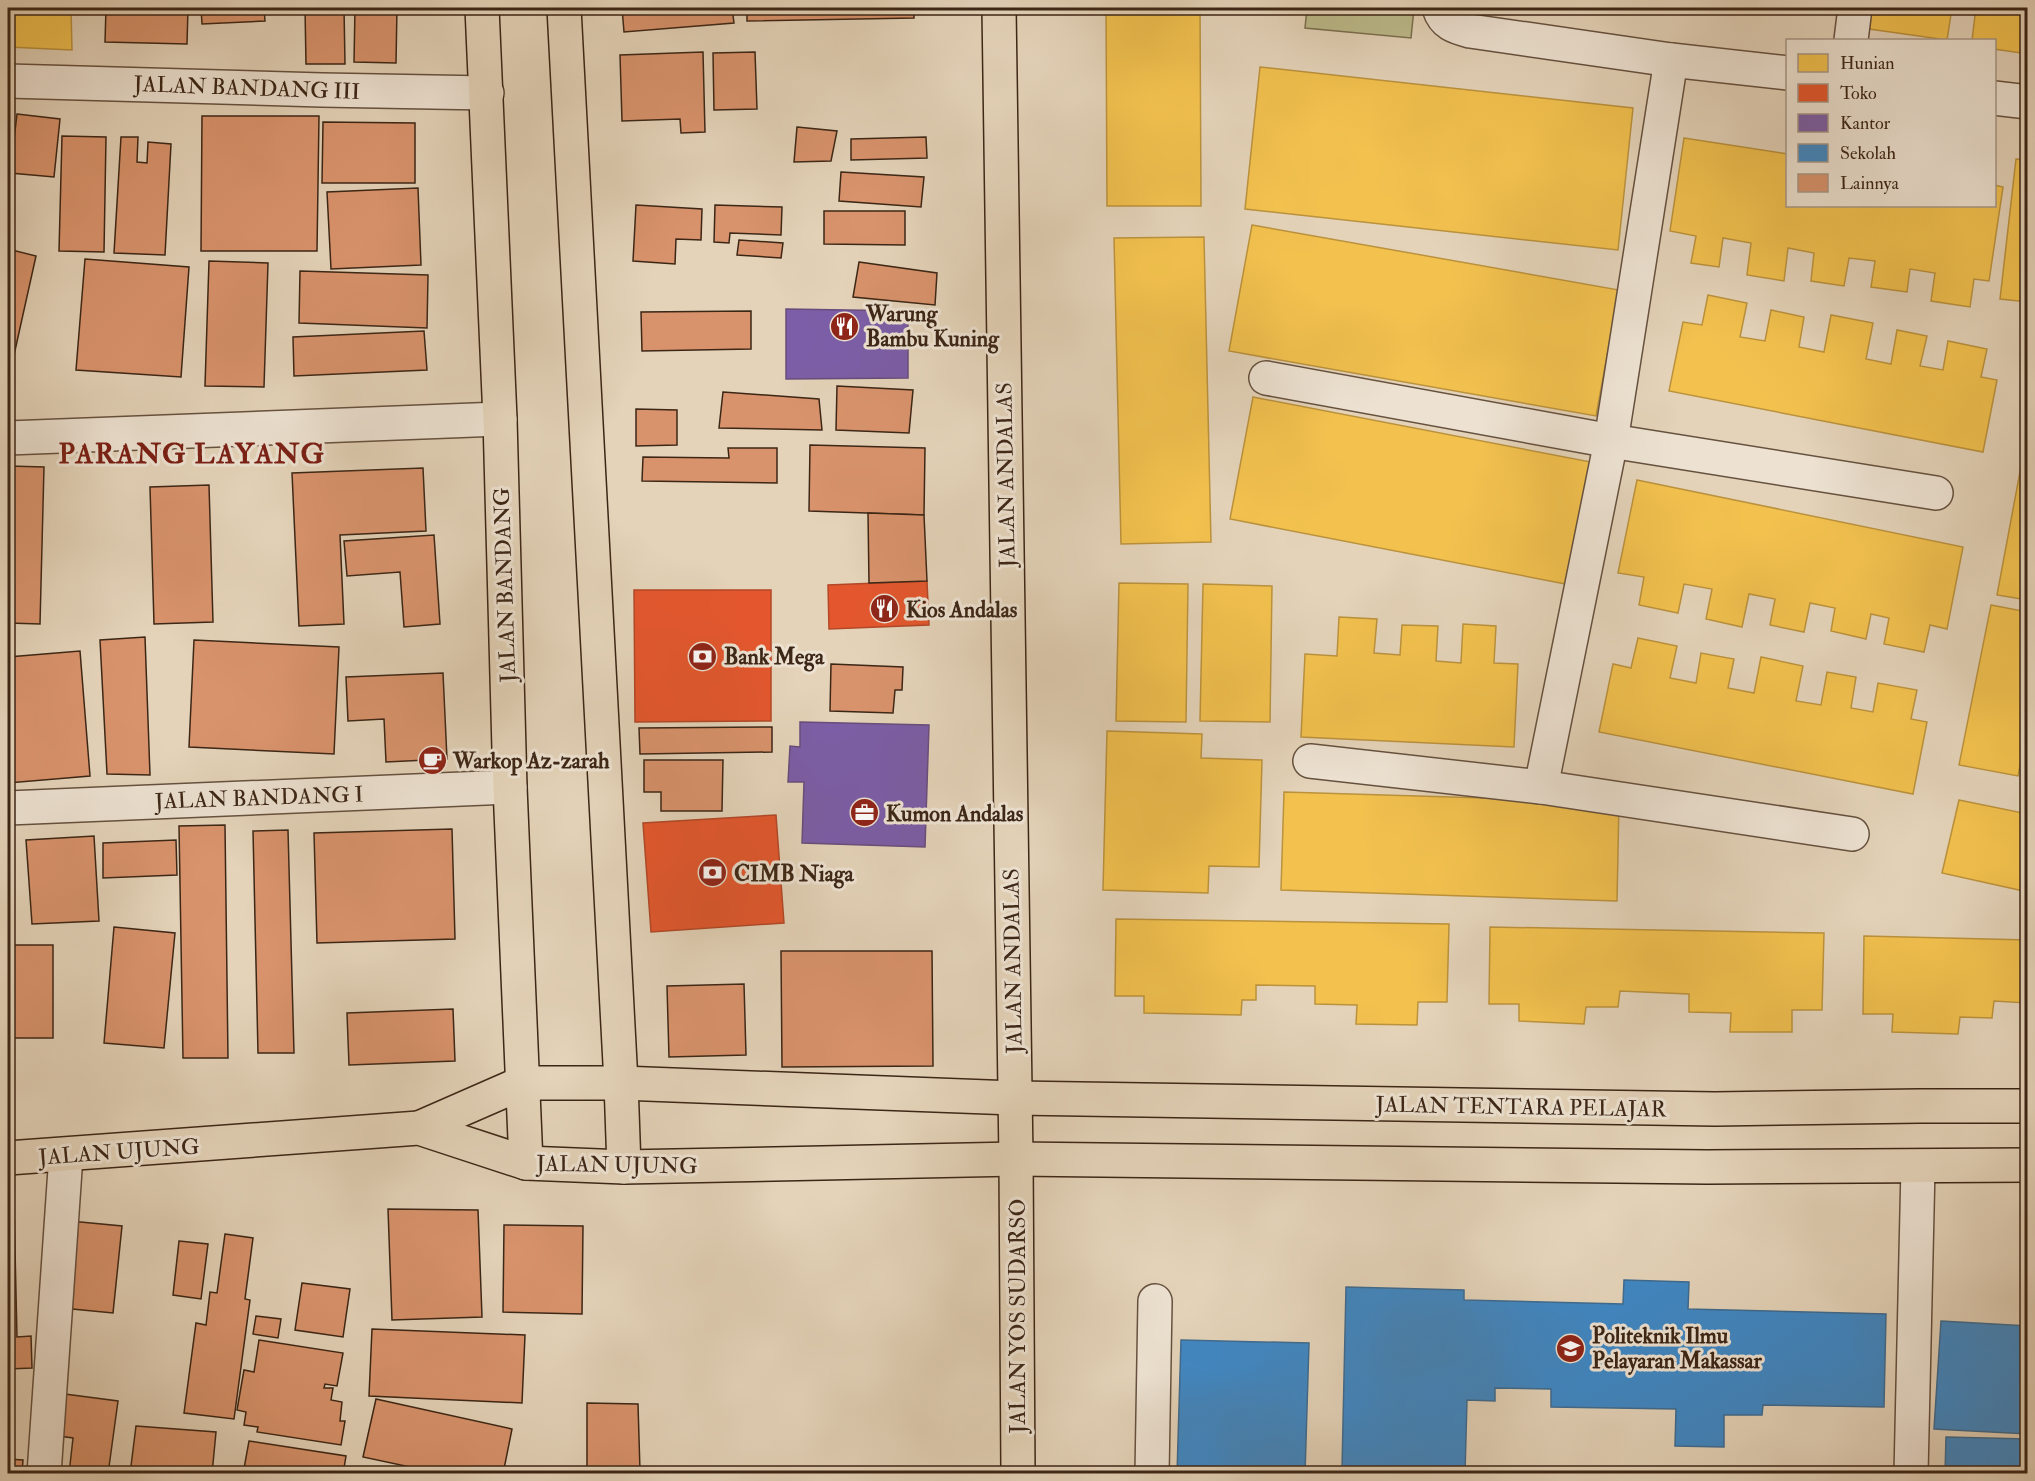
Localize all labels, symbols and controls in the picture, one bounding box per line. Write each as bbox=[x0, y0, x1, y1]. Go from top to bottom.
legend bbox=[1786, 39, 1996, 207]
text: Hunian bbox=[1840, 52, 1895, 75]
street label: JALAN BANDANG III bbox=[132, 70, 361, 106]
text: Toko bbox=[1840, 82, 1877, 105]
text: Kantor bbox=[1840, 112, 1891, 135]
text: Sekolah bbox=[1840, 142, 1896, 165]
text: Lainnya bbox=[1840, 172, 1899, 195]
place label: Warung Bambu Kuning bbox=[865, 300, 1000, 354]
restaurant icon: Warung Bambu Kuning bbox=[829, 310, 861, 342]
street label: JALAN ANDALAS bbox=[990, 382, 1022, 569]
district label: PARANG LAYANG bbox=[59, 437, 325, 472]
street label: JALAN BANDANG bbox=[488, 487, 522, 684]
restaurant icon: Kios Andalas bbox=[869, 593, 901, 625]
place label: Kios Andalas bbox=[906, 596, 1018, 624]
bank icon: Bank Mega bbox=[687, 640, 719, 672]
place label: Bank Mega bbox=[724, 643, 825, 672]
cafe icon: Warkop Az-zarah bbox=[416, 744, 448, 776]
place label: Warkop Az-zarah bbox=[452, 747, 610, 776]
street label: JALAN BANDANG I bbox=[153, 780, 364, 816]
office icon: Kumon Andalas bbox=[849, 797, 881, 829]
place label: Kumon Andalas bbox=[886, 800, 1024, 828]
bank icon: CIMB Niaga bbox=[697, 857, 729, 889]
place label: CIMB Niaga bbox=[734, 860, 855, 889]
street label: JALAN ANDALAS bbox=[997, 868, 1029, 1055]
street label: JALAN TENTARA PELAJAR bbox=[1374, 1090, 1668, 1124]
street label: JALAN UJUNG bbox=[37, 1132, 200, 1172]
street label: JALAN UJUNG bbox=[535, 1150, 698, 1180]
street label: JALAN YOS SUDARSO bbox=[1004, 1199, 1032, 1434]
place label: Politeknik Ilmu Pelayaran Makassar bbox=[1592, 1322, 1763, 1376]
school or university icon: Politeknik Ilmu Pelayaran Makassar bbox=[1555, 1332, 1587, 1364]

